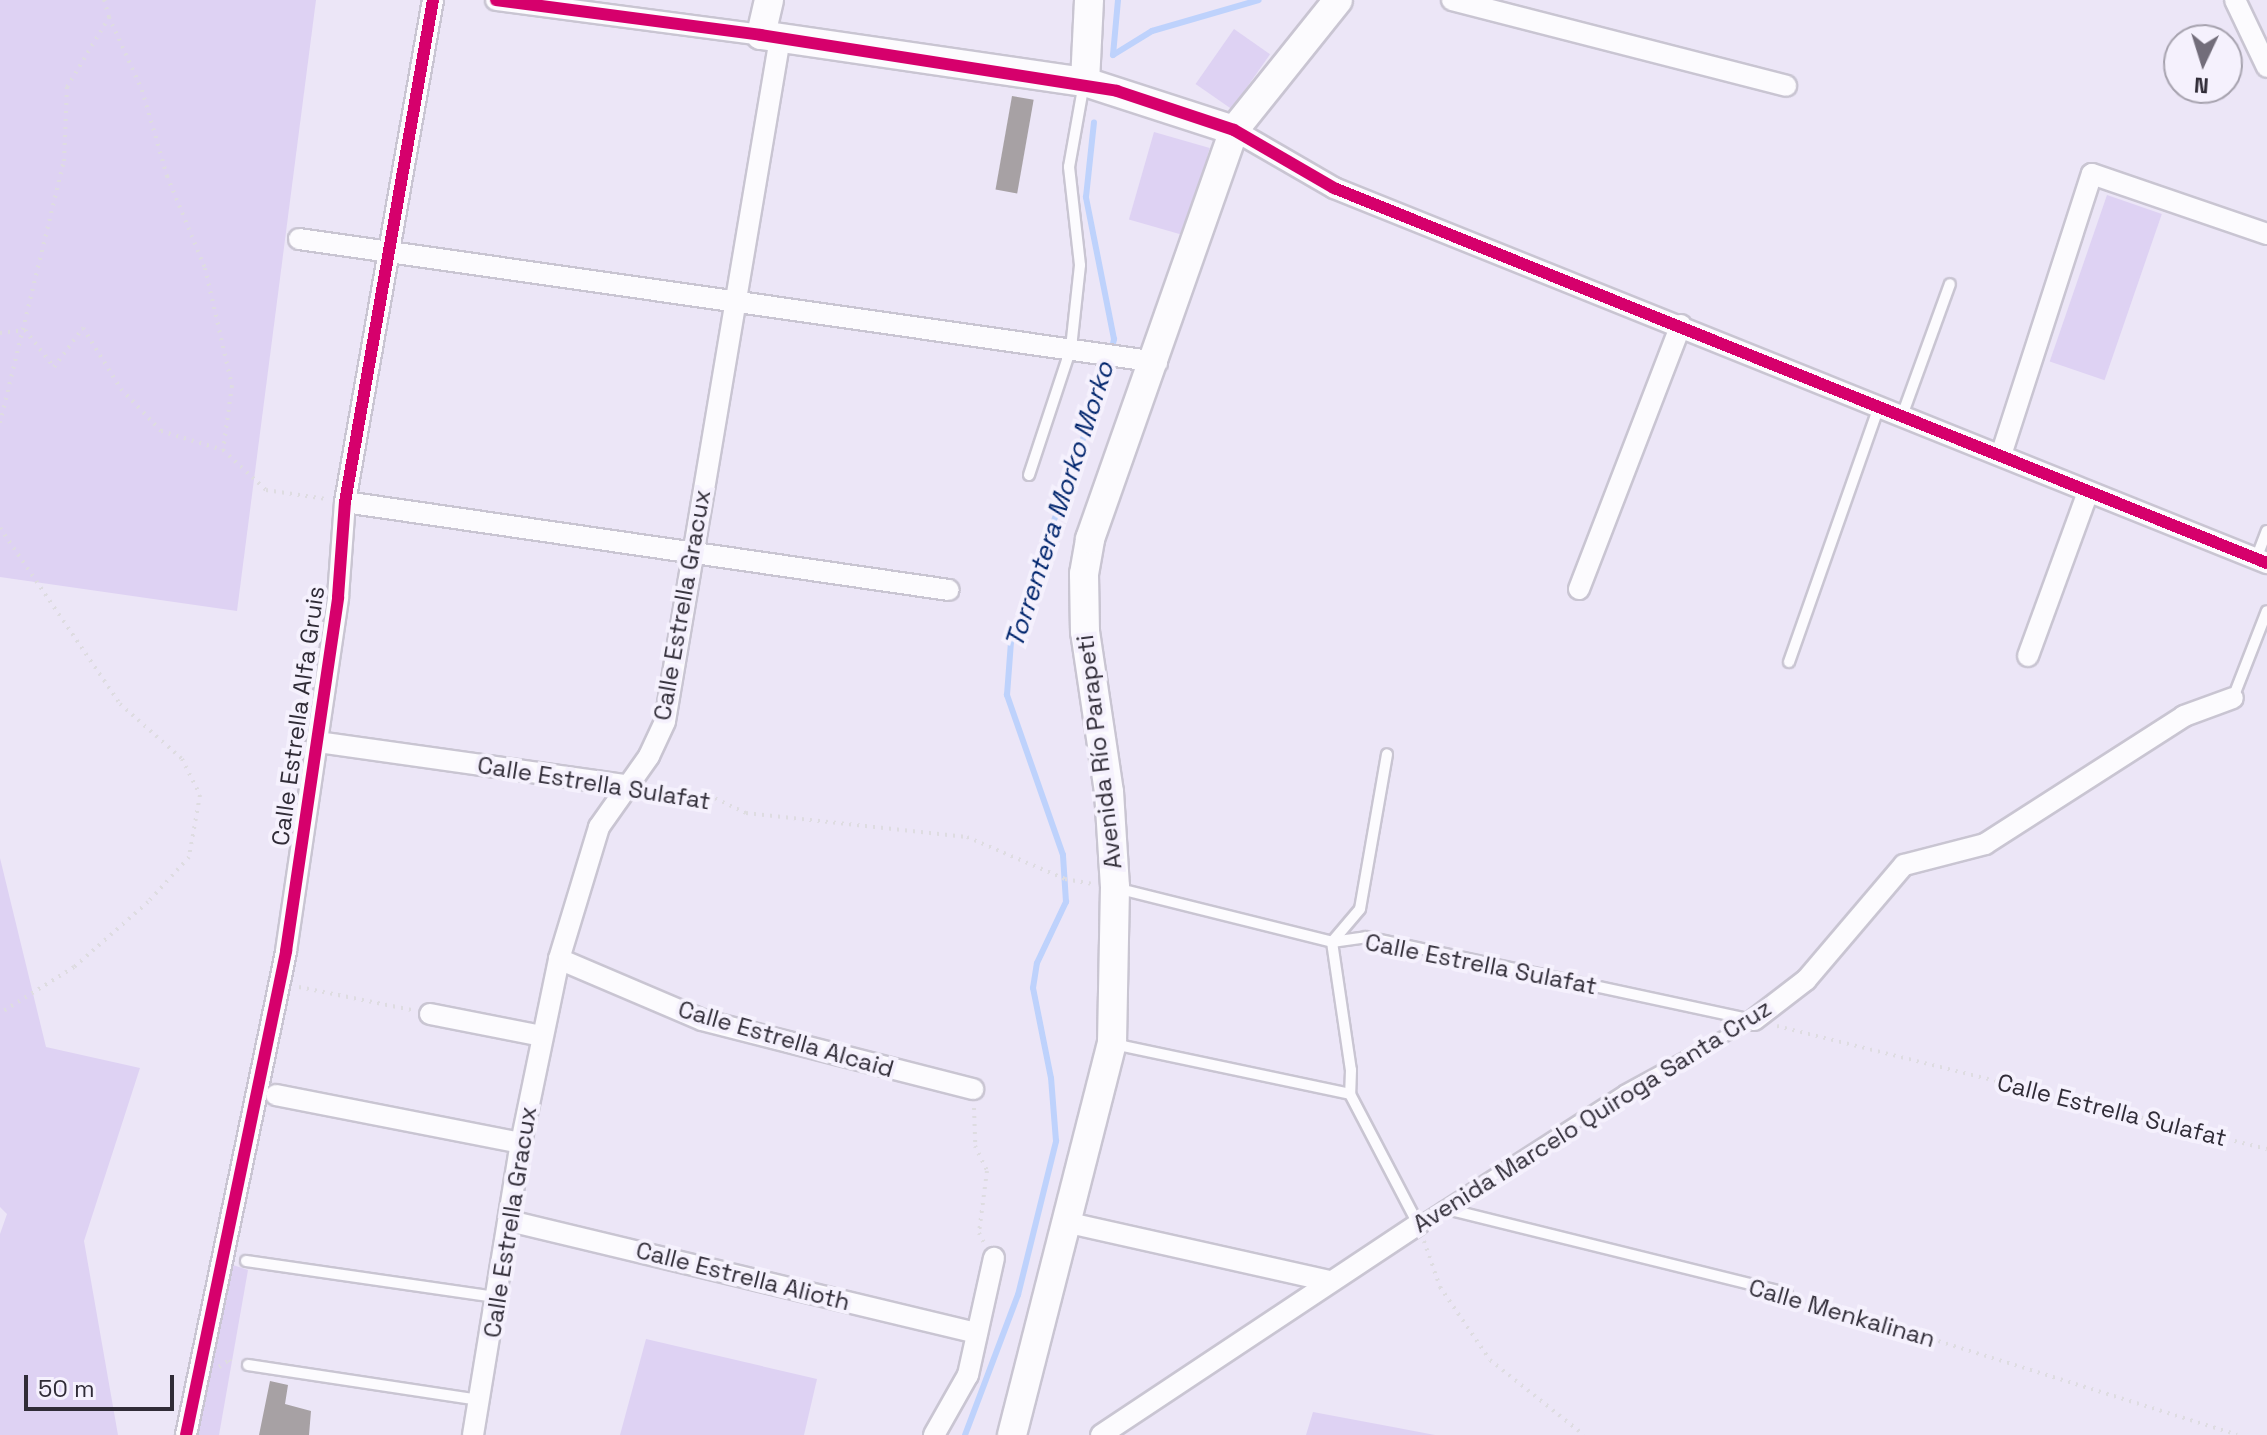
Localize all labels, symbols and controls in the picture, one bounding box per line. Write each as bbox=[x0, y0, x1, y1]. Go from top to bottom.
north arrow bbox=[2163, 24, 2243, 104]
text: N bbox=[2193, 71, 2210, 100]
water label: Torrentera Morko Morko bbox=[999, 358, 1121, 652]
street label: Calle Estrella Gracux bbox=[647, 487, 717, 723]
street label: Calle Estrella Alfa Gruis bbox=[265, 584, 331, 848]
street label: Avenida Río Parapeti bbox=[1070, 633, 1128, 871]
street label: Calle Estrella Sulafat bbox=[475, 750, 713, 816]
street label: Calle Estrella Sulafat bbox=[1363, 927, 1599, 1001]
street label: Avenida Marcelo Quiroga Santa Cruz bbox=[1408, 993, 1776, 1239]
street label: Calle Estrella Alcaid bbox=[675, 994, 897, 1084]
street label: Calle Estrella Sulafat bbox=[1994, 1068, 2230, 1152]
street label: Calle Estrella Gracux bbox=[477, 1104, 543, 1340]
street label: Calle Estrella Alioth bbox=[633, 1235, 853, 1317]
street label: Calle Menkalinan bbox=[1746, 1273, 1938, 1353]
scale bar bbox=[28, 1359, 178, 1409]
text: 50 m bbox=[38, 1373, 95, 1404]

